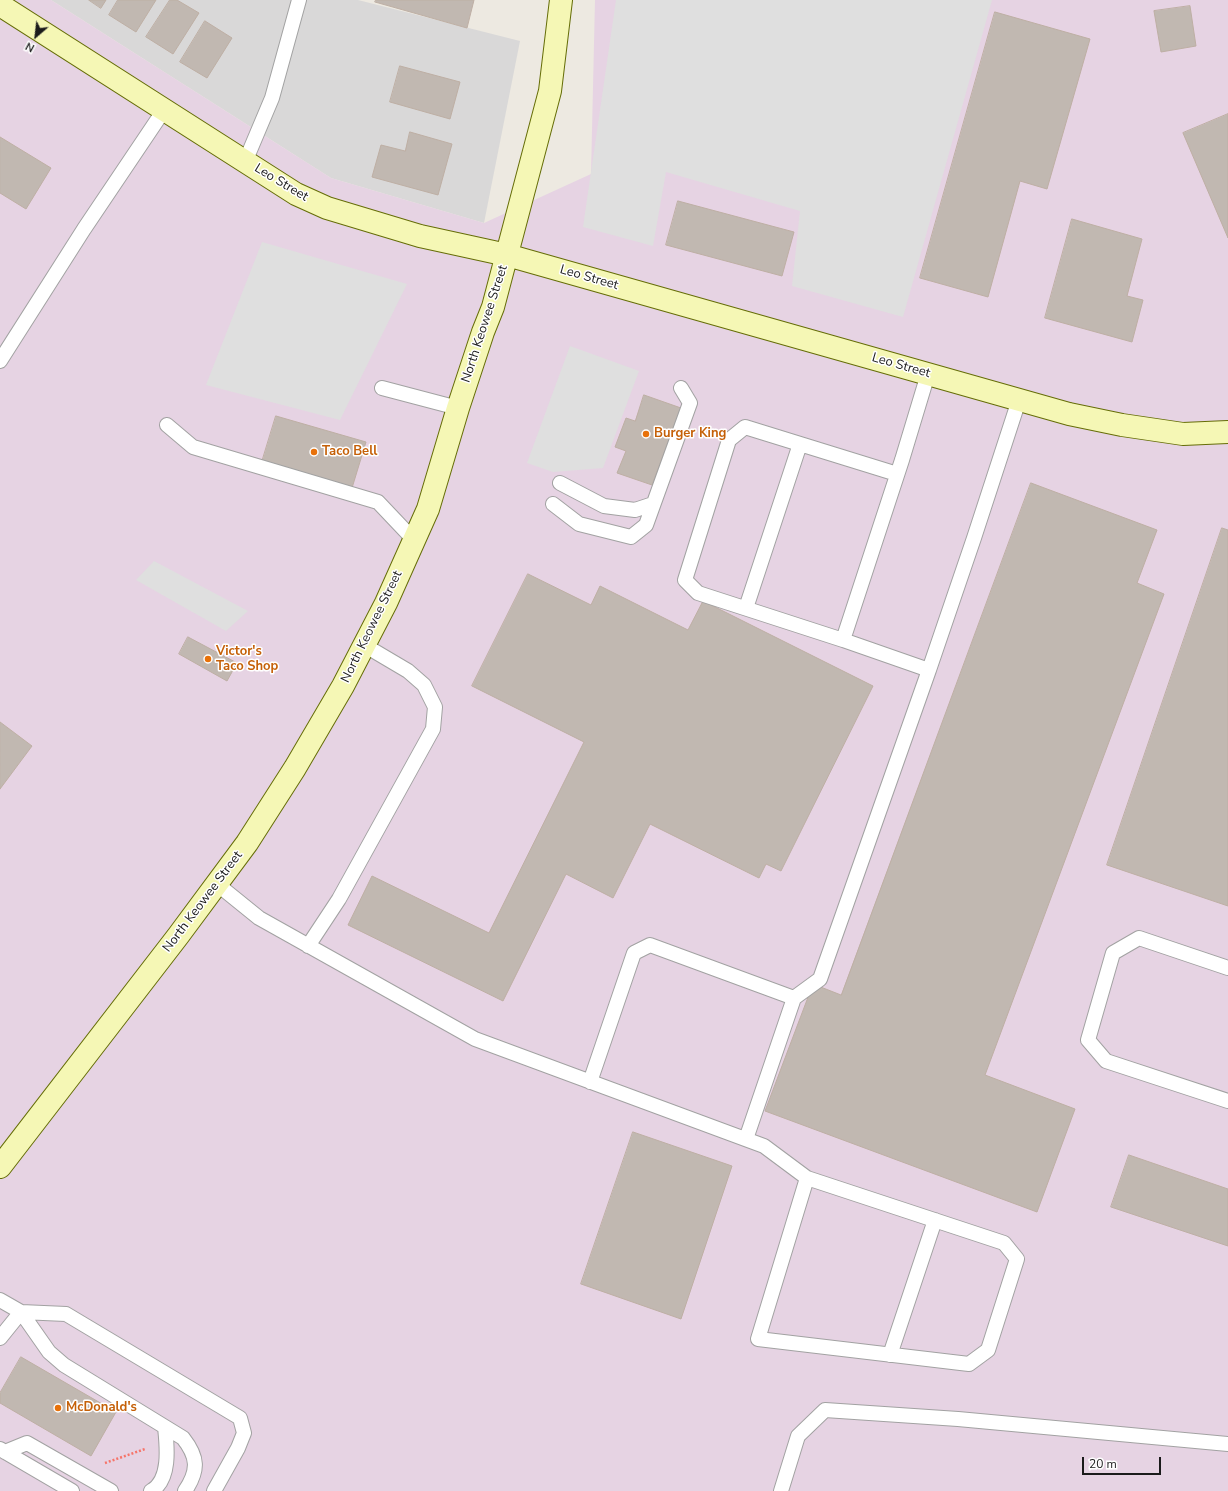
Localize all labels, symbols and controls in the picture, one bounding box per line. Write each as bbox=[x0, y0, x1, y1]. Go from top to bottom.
north arrow bbox=[16, 16, 56, 56]
text: N bbox=[23, 38, 37, 56]
street label: Leo Street bbox=[251, 161, 311, 205]
street label: Leo Street bbox=[558, 262, 620, 294]
street label: North Keowee Street bbox=[459, 263, 511, 385]
street label: Leo Street bbox=[870, 350, 932, 382]
place label: Burger King bbox=[654, 426, 726, 442]
marker: Burger King bbox=[641, 429, 651, 439]
place label: Taco Bell bbox=[322, 444, 377, 460]
marker: Taco Bell bbox=[309, 447, 319, 457]
street label: North Keowee Street bbox=[338, 568, 406, 686]
place label: Victor's Taco Shop bbox=[216, 644, 278, 675]
marker: Victor's Taco Shop bbox=[203, 654, 213, 664]
street label: North Keowee Street bbox=[160, 848, 246, 956]
place label: McDonald's bbox=[66, 1400, 137, 1416]
marker: McDonald's bbox=[53, 1403, 63, 1413]
scale bar bbox=[1084, 1449, 1163, 1475]
text: 20 m bbox=[1089, 1456, 1117, 1472]

